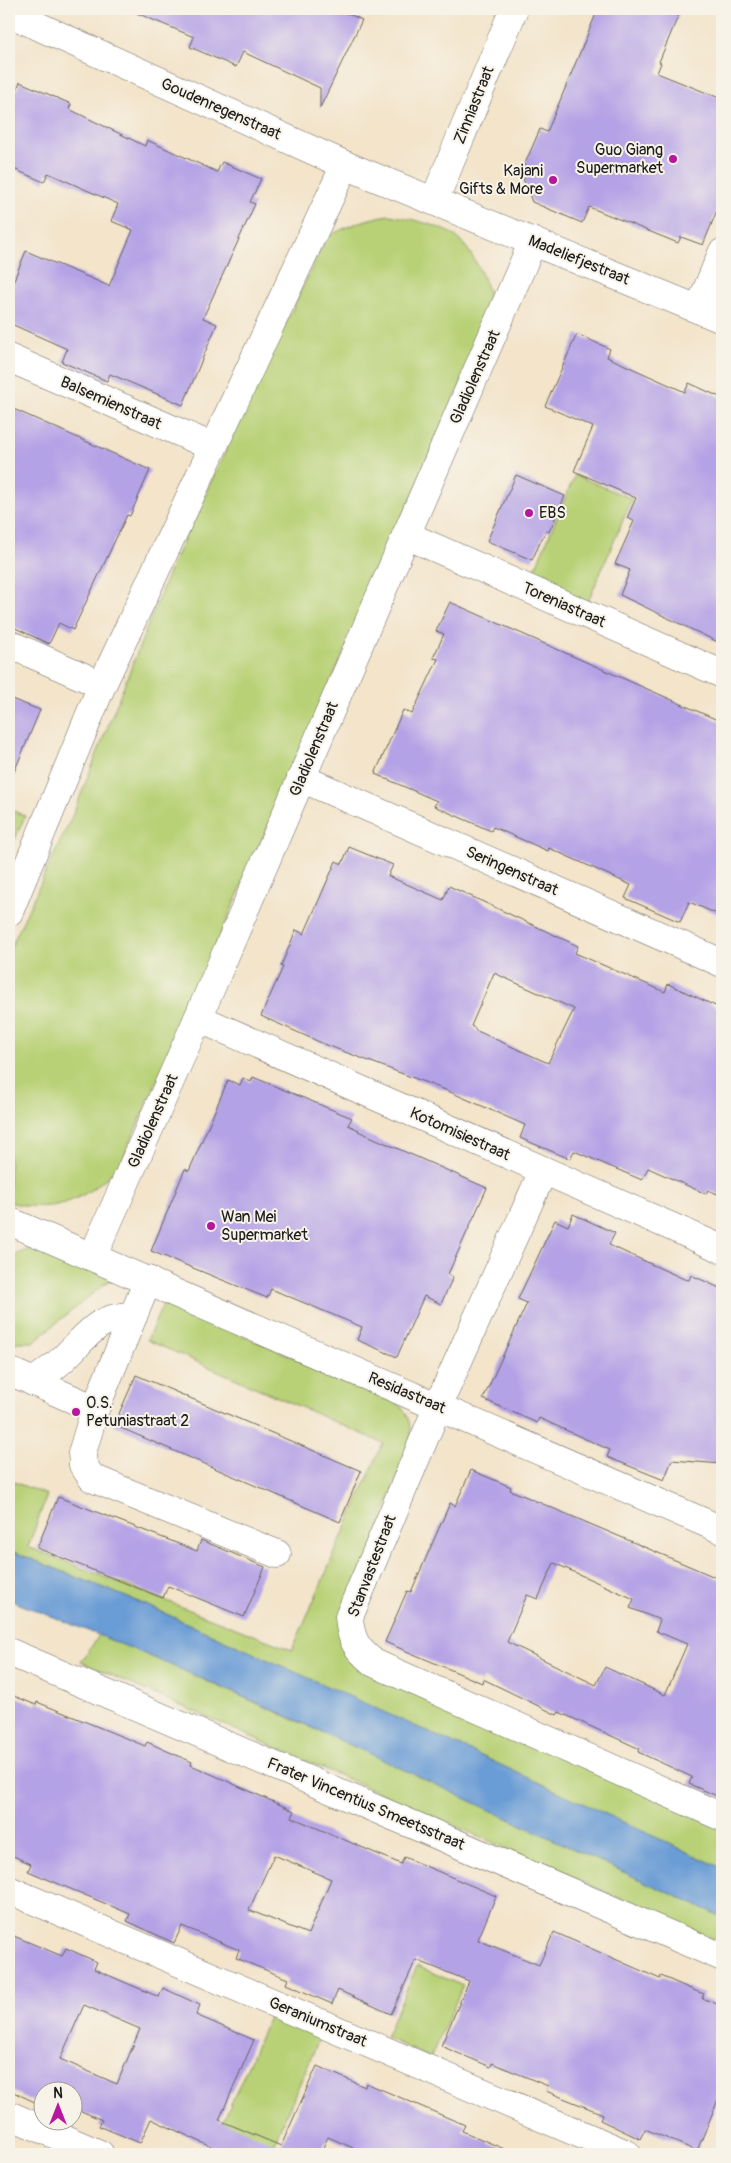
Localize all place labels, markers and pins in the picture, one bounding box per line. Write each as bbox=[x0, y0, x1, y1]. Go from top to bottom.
place label: Guo Giang Supermarket bbox=[576, 140, 664, 178]
marker: Guo Giang Supermarket bbox=[667, 153, 679, 165]
place label: Kajani Gifts & More bbox=[459, 161, 543, 199]
marker: Kajani Gifts & More bbox=[547, 174, 559, 186]
place label: EBS bbox=[539, 503, 566, 523]
marker: EBS bbox=[523, 507, 535, 519]
place label: Wan Mei Supermarket bbox=[221, 1207, 308, 1245]
marker: Wan Mei Supermarket bbox=[205, 1220, 217, 1232]
place label: O.S. Petuniastraat 2 bbox=[86, 1393, 189, 1431]
marker: O.S. Petuniastraat 2 bbox=[70, 1406, 82, 1418]

